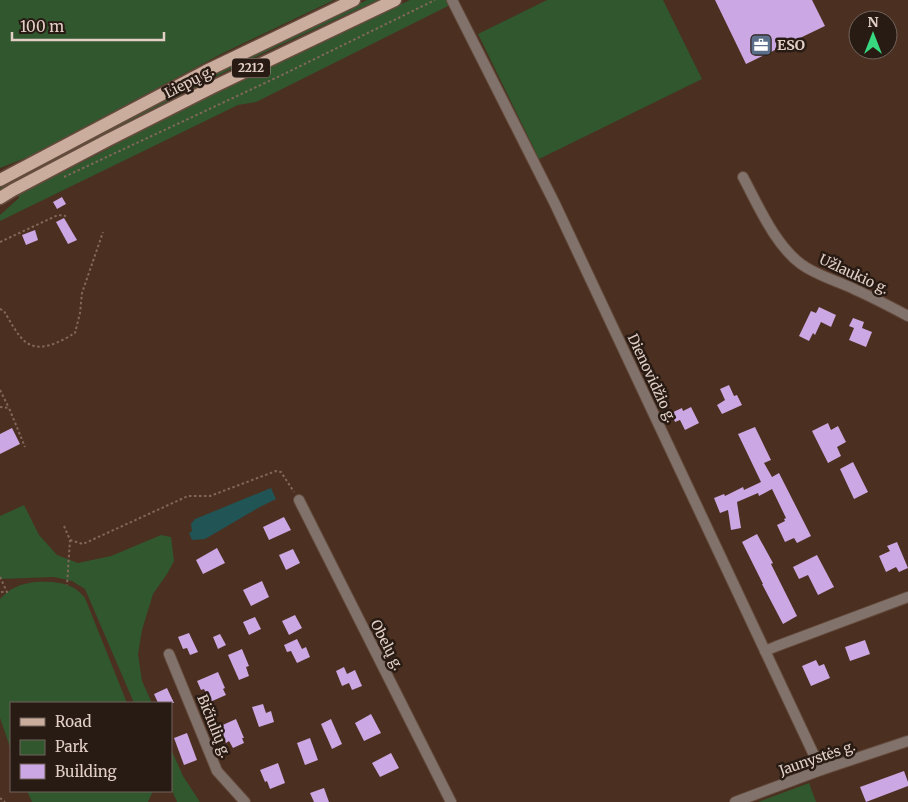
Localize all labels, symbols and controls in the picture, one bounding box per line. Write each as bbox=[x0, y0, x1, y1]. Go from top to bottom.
scale bar bbox=[12, 10, 165, 42]
north arrow bbox=[848, 10, 898, 60]
text: N bbox=[867, 13, 879, 31]
text: 100 m bbox=[20, 17, 64, 36]
office icon: ESO bbox=[749, 33, 773, 57]
place label: ESO bbox=[777, 36, 805, 54]
road number: 2212 bbox=[232, 58, 270, 78]
street label: Liepų g. bbox=[161, 62, 217, 102]
street label: Užlaukio g. bbox=[816, 250, 892, 298]
street label: Dienovidžio g. bbox=[624, 331, 680, 425]
street label: Obelų g. bbox=[367, 617, 407, 673]
street label: Bičiulių g. bbox=[193, 692, 235, 760]
legend bbox=[10, 702, 172, 792]
text: Road bbox=[55, 712, 91, 731]
text: Park bbox=[55, 737, 89, 756]
street label: Jaunystės g. bbox=[776, 737, 857, 780]
text: Building bbox=[55, 762, 117, 781]

